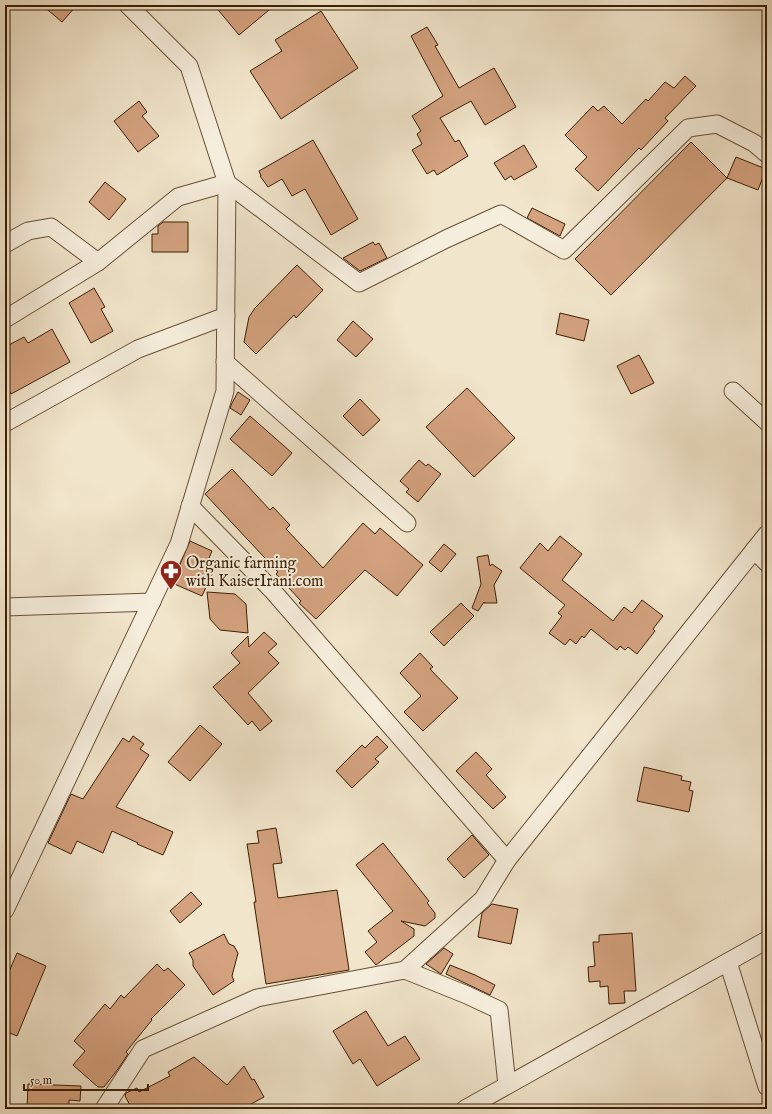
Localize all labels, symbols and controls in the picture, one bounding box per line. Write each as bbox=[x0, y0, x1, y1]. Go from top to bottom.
place label: Organic farming with KaiserIrani.com bbox=[186, 554, 323, 592]
pharmacy icon: Organic farming with KaiserIrani.com bbox=[158, 558, 184, 591]
scale bar bbox=[24, 1066, 148, 1092]
text: 50 m bbox=[30, 1073, 52, 1088]

